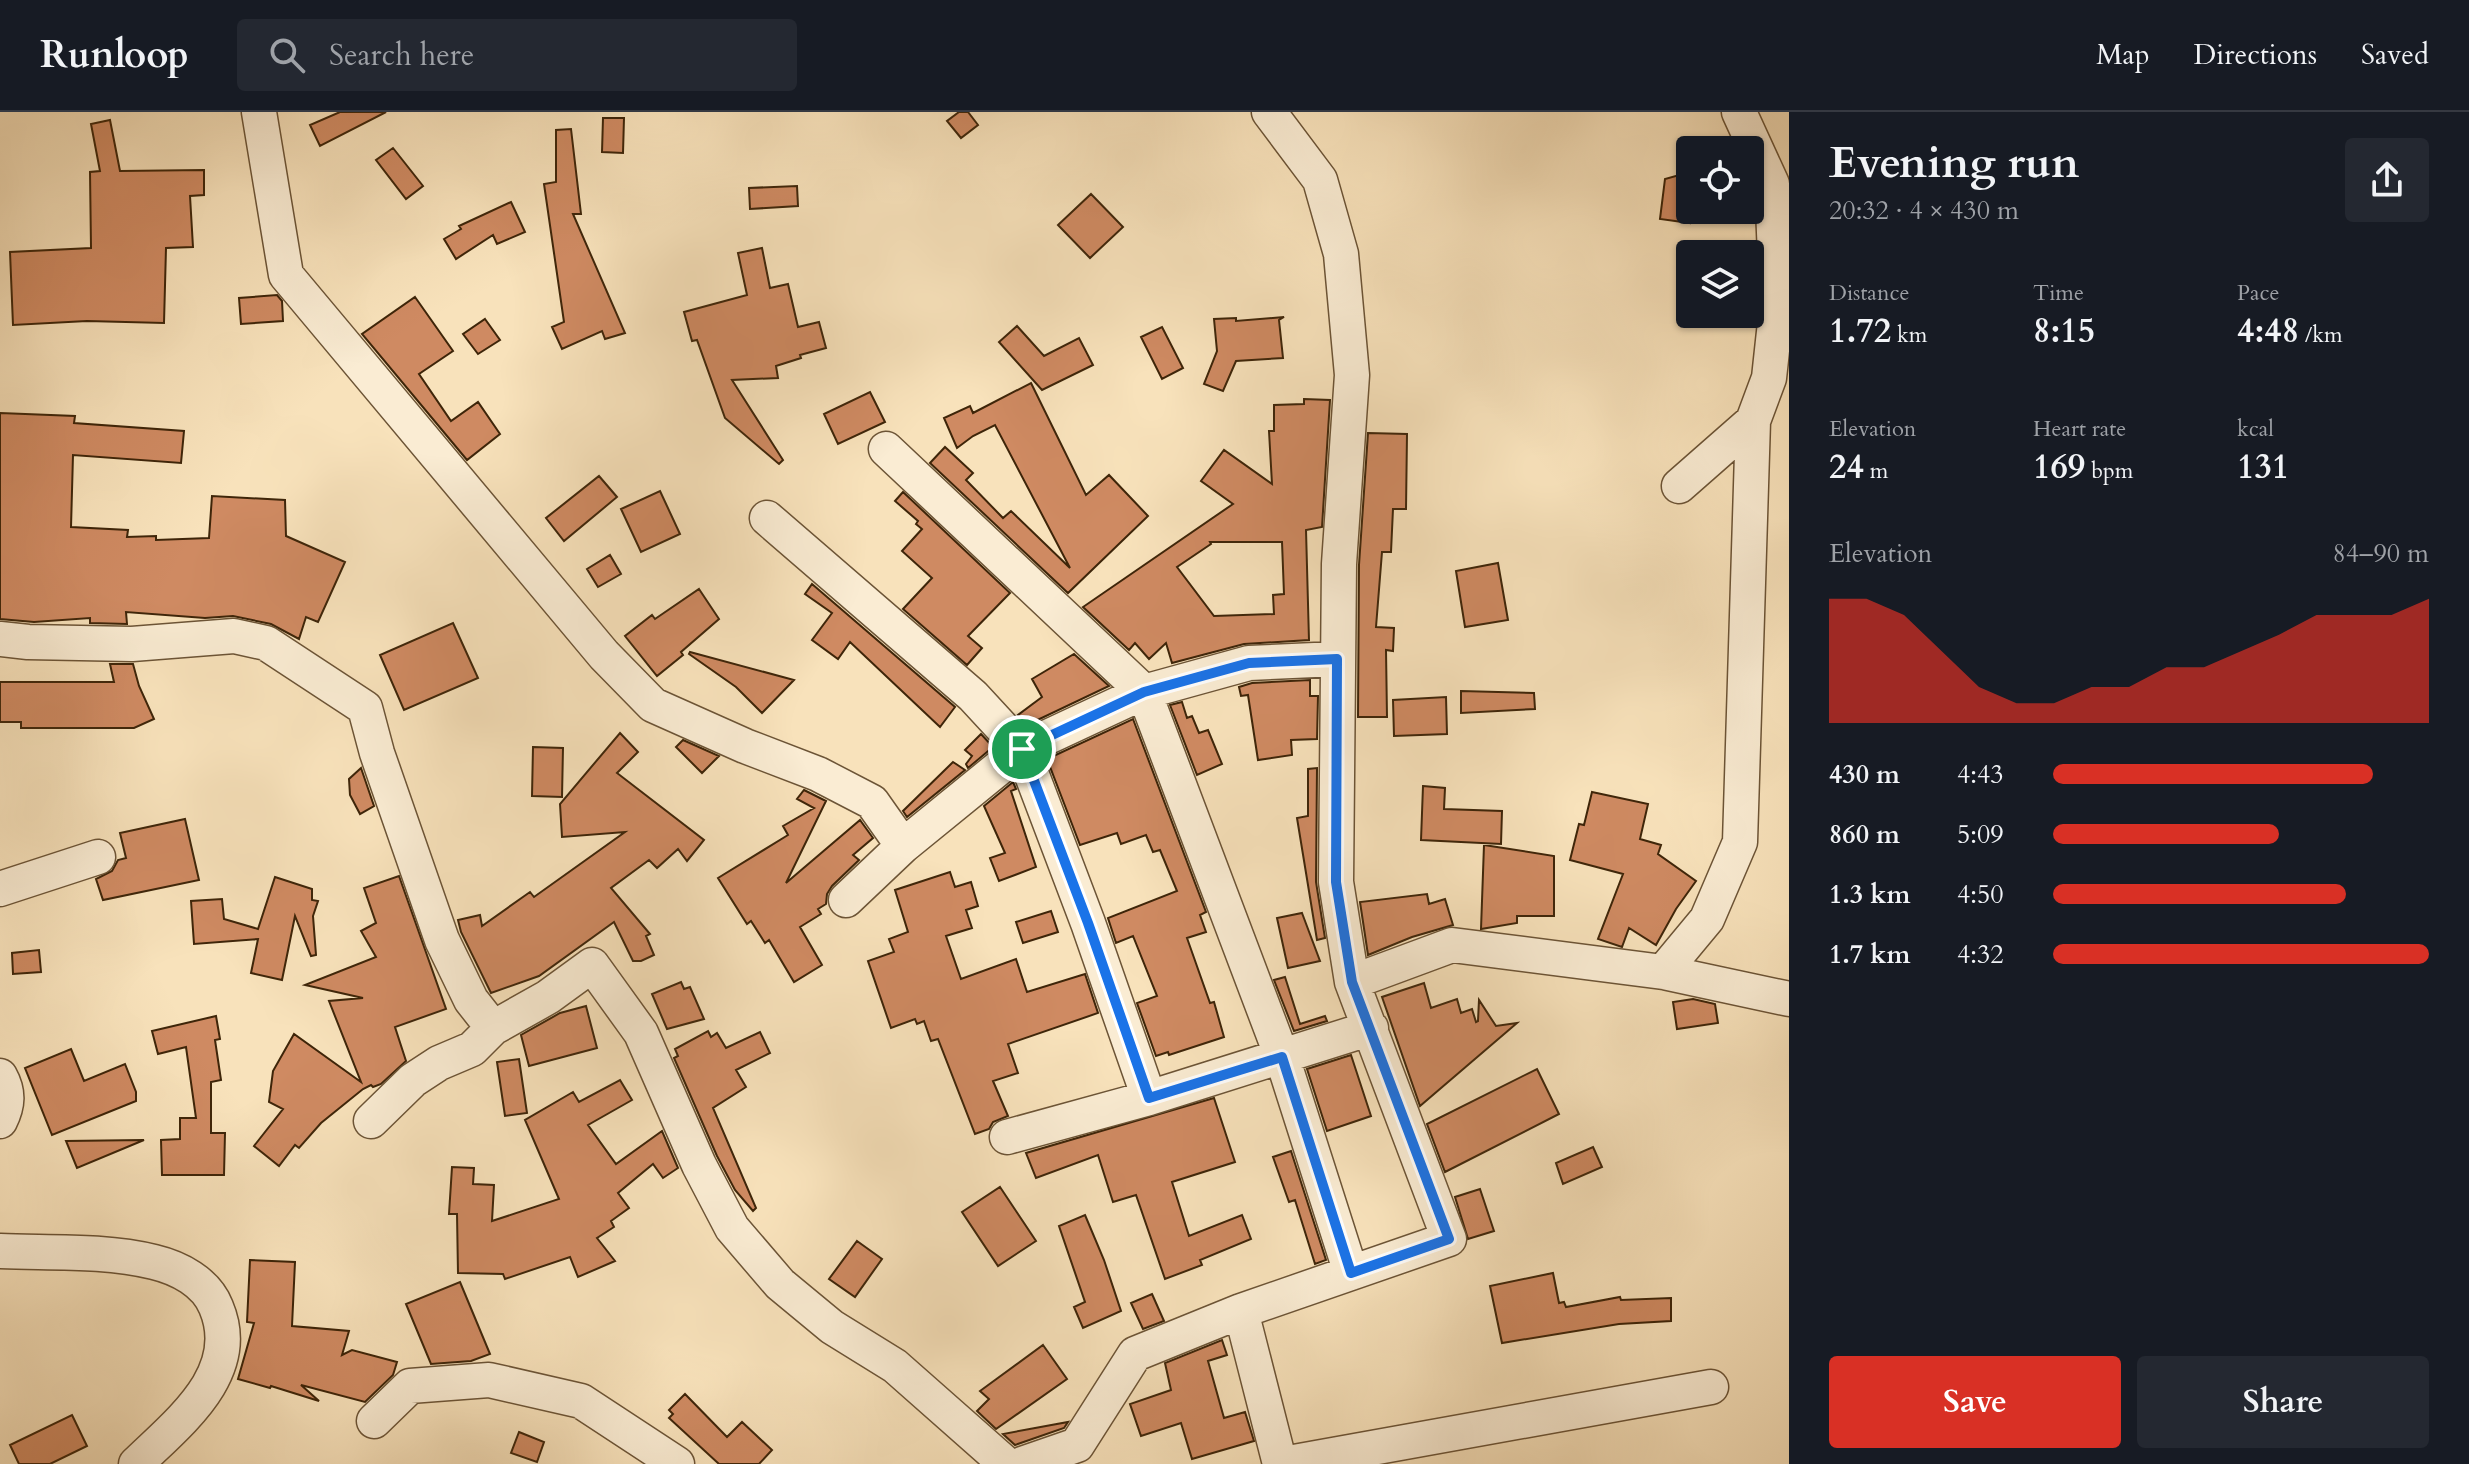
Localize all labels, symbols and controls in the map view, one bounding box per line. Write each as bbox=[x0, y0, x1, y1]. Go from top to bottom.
search box bbox=[237, 19, 797, 91]
text: Runloop bbox=[40, 29, 189, 81]
icon: search bbox=[265, 33, 309, 77]
text: Search here bbox=[329, 35, 474, 76]
text: Map bbox=[2096, 36, 2150, 74]
text: Directions bbox=[2194, 36, 2317, 74]
text: Saved bbox=[2361, 36, 2429, 74]
text: Evening run bbox=[1829, 133, 2079, 193]
map controls bbox=[1676, 136, 1764, 328]
button: locate bbox=[1676, 136, 1764, 224]
button: share bbox=[2345, 138, 2429, 222]
text: 20:32 · 4 × 430 m bbox=[1829, 193, 2019, 228]
button: layers bbox=[1676, 240, 1764, 328]
text: Distance bbox=[1829, 278, 1909, 308]
text: Time bbox=[2033, 278, 2084, 308]
text: Pace bbox=[2237, 278, 2280, 308]
text: 1.72 bbox=[1829, 308, 1891, 354]
text: 8:15 bbox=[2033, 308, 2095, 354]
text: 4:48 bbox=[2237, 308, 2299, 354]
text: km bbox=[1891, 320, 1927, 350]
text: /km bbox=[2299, 320, 2343, 350]
text: Elevation bbox=[1829, 414, 1916, 444]
text: Heart rate bbox=[2033, 414, 2126, 444]
text: kcal bbox=[2237, 414, 2274, 444]
text: 24 bbox=[1829, 444, 1864, 490]
text: 169 bbox=[2033, 444, 2085, 490]
text: 131 bbox=[2237, 444, 2289, 490]
text: m bbox=[1864, 456, 1888, 486]
text: bpm bbox=[2085, 456, 2133, 486]
text: Elevation bbox=[1829, 536, 1932, 571]
text: 84–90 m bbox=[2332, 536, 2429, 571]
pin bbox=[988, 715, 1056, 783]
icon: arrive bbox=[1000, 727, 1044, 771]
text: 430 m bbox=[1829, 757, 1900, 792]
text: 4:43 bbox=[1957, 757, 2004, 792]
text: 860 m bbox=[1829, 817, 1900, 852]
text: 5:09 bbox=[1957, 817, 2004, 852]
text: 1.3 km bbox=[1829, 877, 1910, 912]
text: 4:50 bbox=[1957, 877, 2004, 912]
text: 1.7 km bbox=[1829, 937, 1910, 972]
text: 4:32 bbox=[1957, 937, 2004, 972]
button: Save bbox=[1829, 1356, 2121, 1448]
button: Share bbox=[2137, 1356, 2429, 1448]

